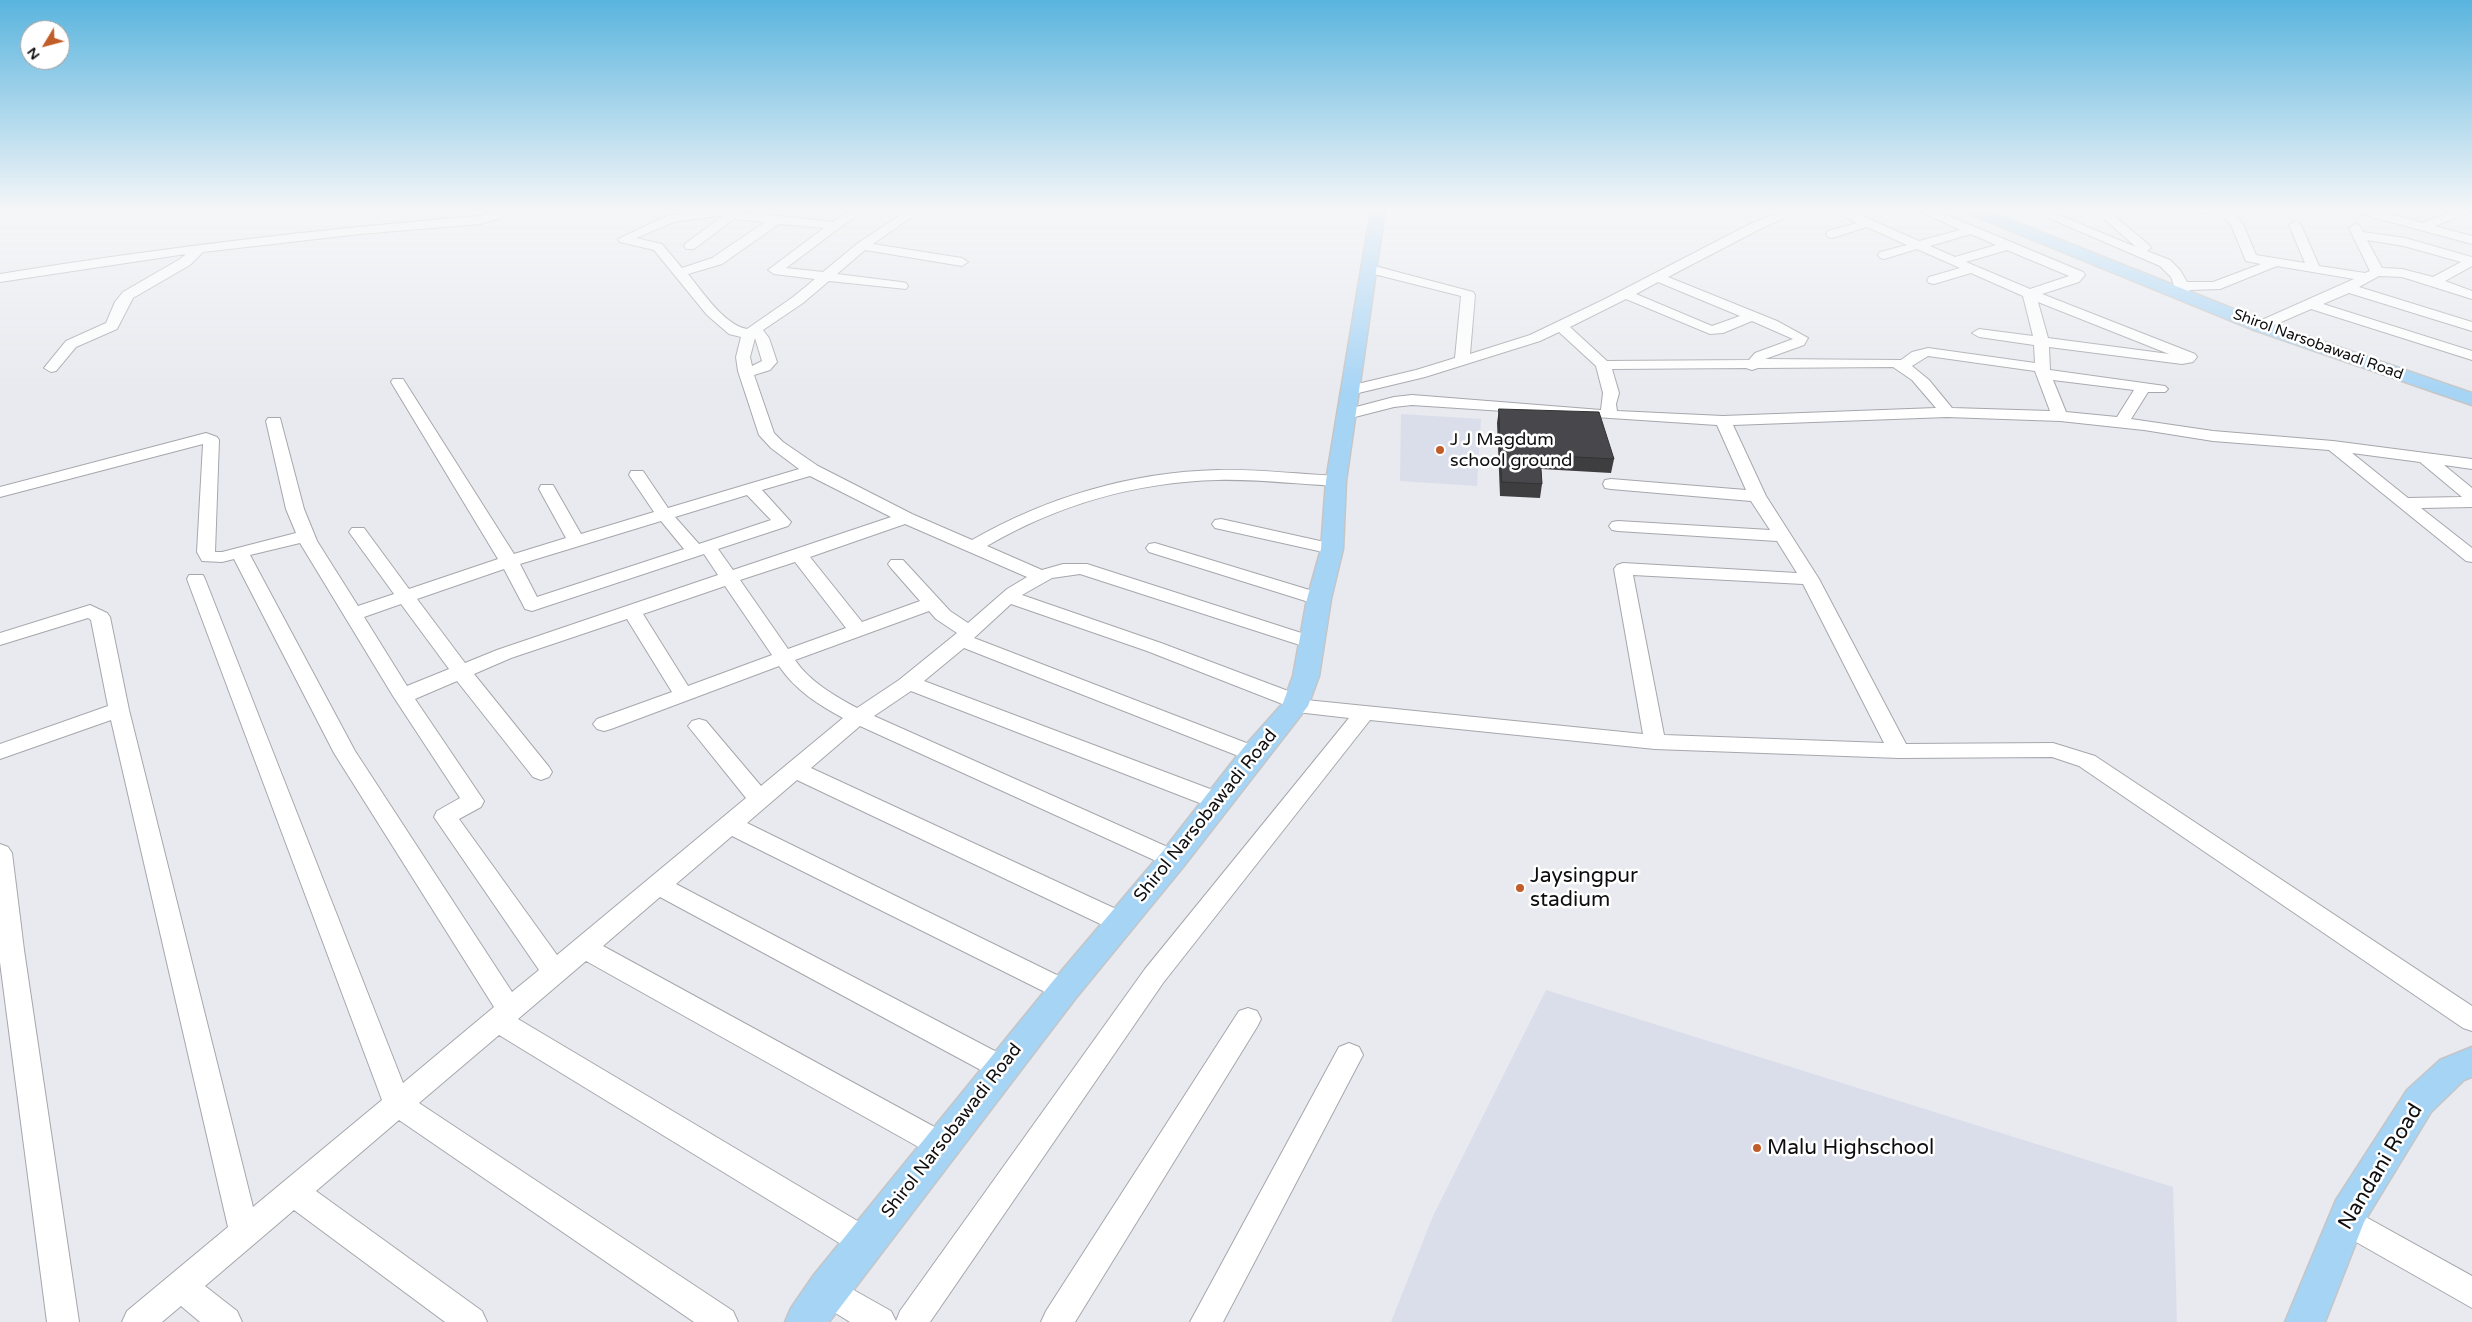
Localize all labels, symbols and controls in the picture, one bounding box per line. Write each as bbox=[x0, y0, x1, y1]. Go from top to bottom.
north arrow bbox=[20, 20, 70, 70]
text: N bbox=[23, 44, 44, 63]
street label: Shirol Narsobawadi Road bbox=[2231, 306, 2405, 384]
place label: J J Magdum school ground bbox=[1450, 429, 1572, 472]
marker: J J Magdum school ground bbox=[1434, 444, 1446, 456]
street label: Shirol Narsobawadi Road bbox=[1130, 725, 1282, 907]
place label: Jaysingpur stadium bbox=[1530, 863, 1638, 913]
marker: Jaysingpur stadium bbox=[1514, 882, 1526, 894]
street label: Shirol Narsobawadi Road bbox=[877, 1039, 1027, 1223]
street label: Nandani Road bbox=[2333, 1099, 2429, 1235]
place label: Malu Highschool bbox=[1767, 1135, 1934, 1161]
marker: Malu Highschool bbox=[1751, 1142, 1763, 1154]

